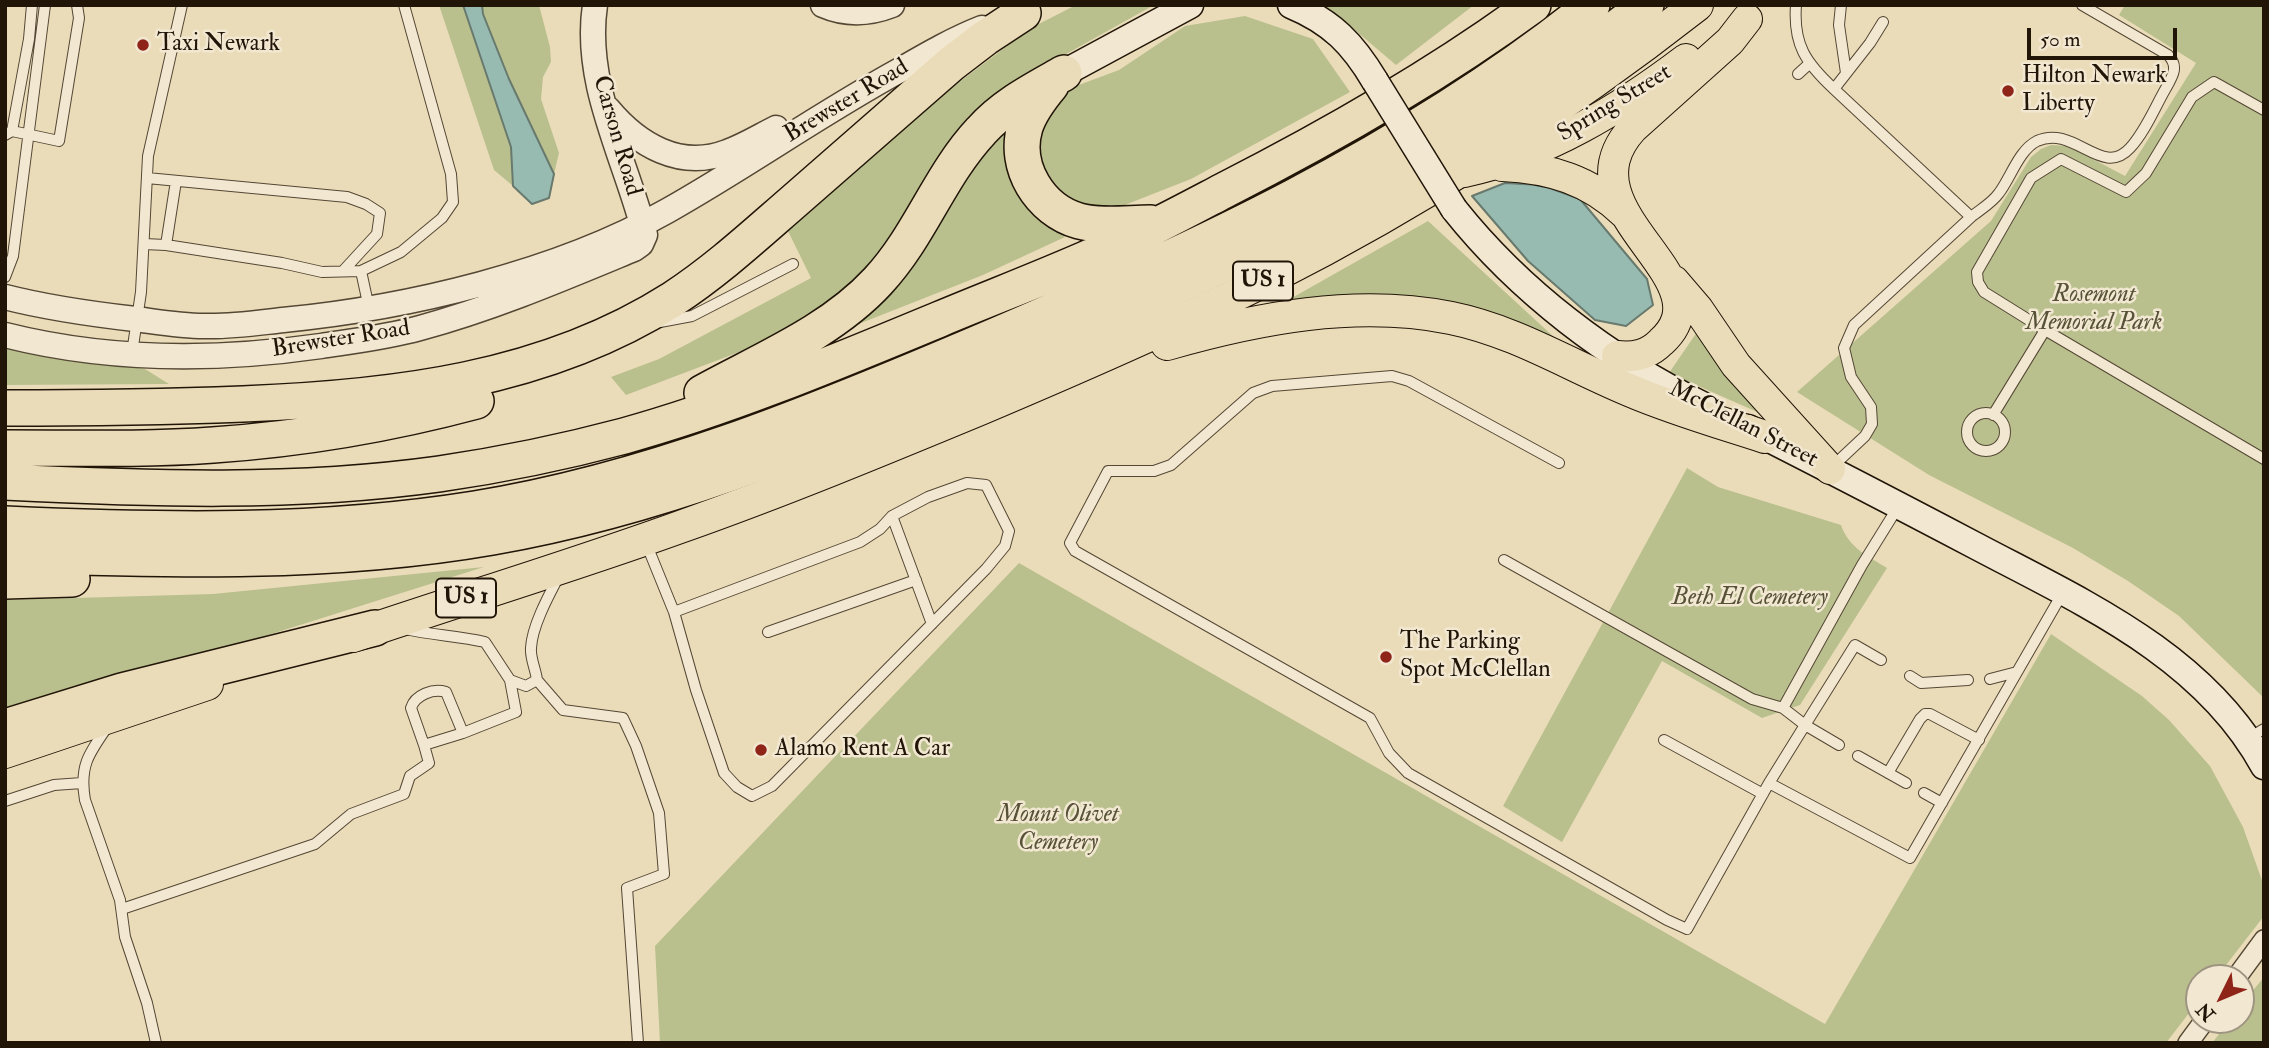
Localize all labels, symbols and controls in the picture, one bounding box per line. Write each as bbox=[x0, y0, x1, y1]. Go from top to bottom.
scale bar bbox=[2031, 14, 2182, 58]
text: 50 m bbox=[2040, 26, 2081, 53]
place label: Taxi Newark bbox=[157, 31, 280, 59]
marker: Taxi Newark bbox=[135, 37, 151, 53]
street label: Brewster Road bbox=[780, 54, 914, 150]
street label: Spring Street bbox=[1553, 59, 1677, 149]
place label: Hilton Newark Liberty bbox=[2022, 63, 2167, 119]
street label: Carson Road bbox=[585, 73, 647, 199]
marker: Hilton Newark Liberty bbox=[2000, 83, 2016, 99]
road number: US 1 bbox=[1233, 262, 1293, 300]
park label: Rosemont Memorial Park bbox=[2026, 282, 2162, 338]
street label: Brewster Road bbox=[270, 315, 412, 365]
street label: McClellan Street bbox=[1664, 375, 1822, 475]
road number: US 1 bbox=[436, 578, 496, 618]
park label: Beth El Cemetery bbox=[1672, 585, 1828, 613]
place label: The Parking Spot McClellan bbox=[1400, 629, 1551, 685]
marker: The Parking Spot McClellan bbox=[1378, 649, 1394, 665]
place label: Alamo Rent A Car bbox=[775, 736, 950, 764]
marker: Alamo Rent A Car bbox=[753, 742, 769, 758]
park label: Mount Olivet Cemetery bbox=[997, 802, 1119, 858]
north arrow bbox=[2185, 964, 2255, 1034]
text: N bbox=[2192, 998, 2221, 1026]

